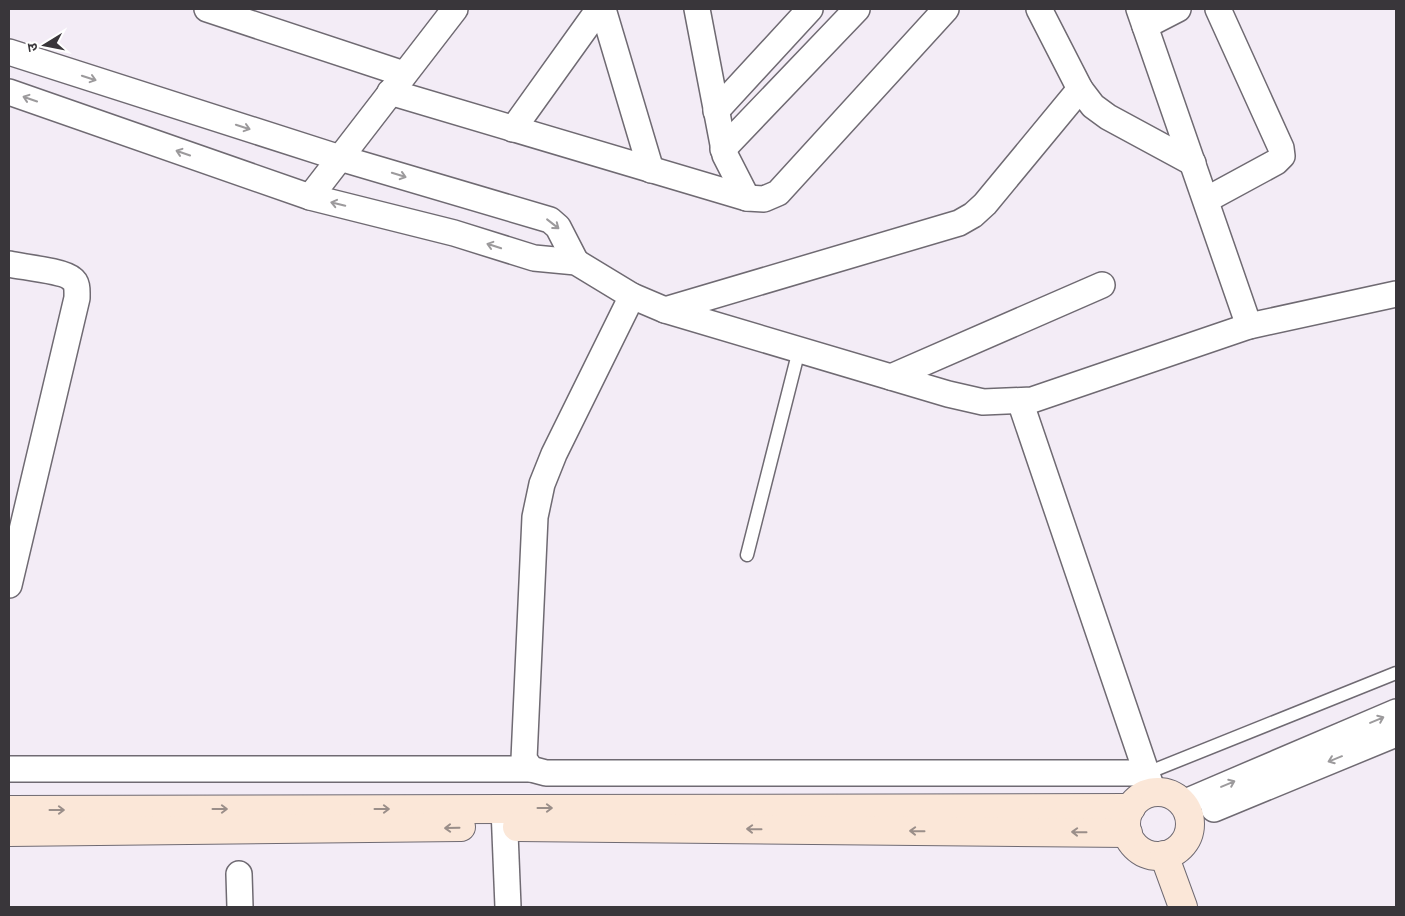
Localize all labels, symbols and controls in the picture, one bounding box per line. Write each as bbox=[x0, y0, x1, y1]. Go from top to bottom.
north arrow bbox=[20, 20, 70, 70]
text: उ bbox=[21, 41, 42, 53]
one-way arrow bbox=[80, 73, 96, 83]
one-way arrow bbox=[22, 94, 38, 104]
one-way arrow bbox=[235, 123, 251, 132]
one-way arrow bbox=[176, 148, 192, 157]
one-way arrow bbox=[390, 171, 406, 181]
one-way arrow bbox=[330, 199, 346, 208]
one-way arrow bbox=[546, 218, 559, 229]
one-way arrow bbox=[487, 241, 503, 250]
one-way arrow bbox=[1369, 714, 1384, 724]
one-way arrow bbox=[1328, 754, 1343, 764]
one-way arrow bbox=[1220, 779, 1235, 789]
one-way arrow bbox=[536, 803, 553, 813]
one-way arrow bbox=[212, 804, 228, 814]
one-way arrow bbox=[374, 804, 390, 814]
one-way arrow bbox=[49, 805, 65, 815]
one-way arrow bbox=[444, 823, 460, 832]
one-way arrow bbox=[746, 824, 762, 834]
one-way arrow bbox=[909, 826, 925, 836]
one-way arrow bbox=[1071, 828, 1087, 837]

